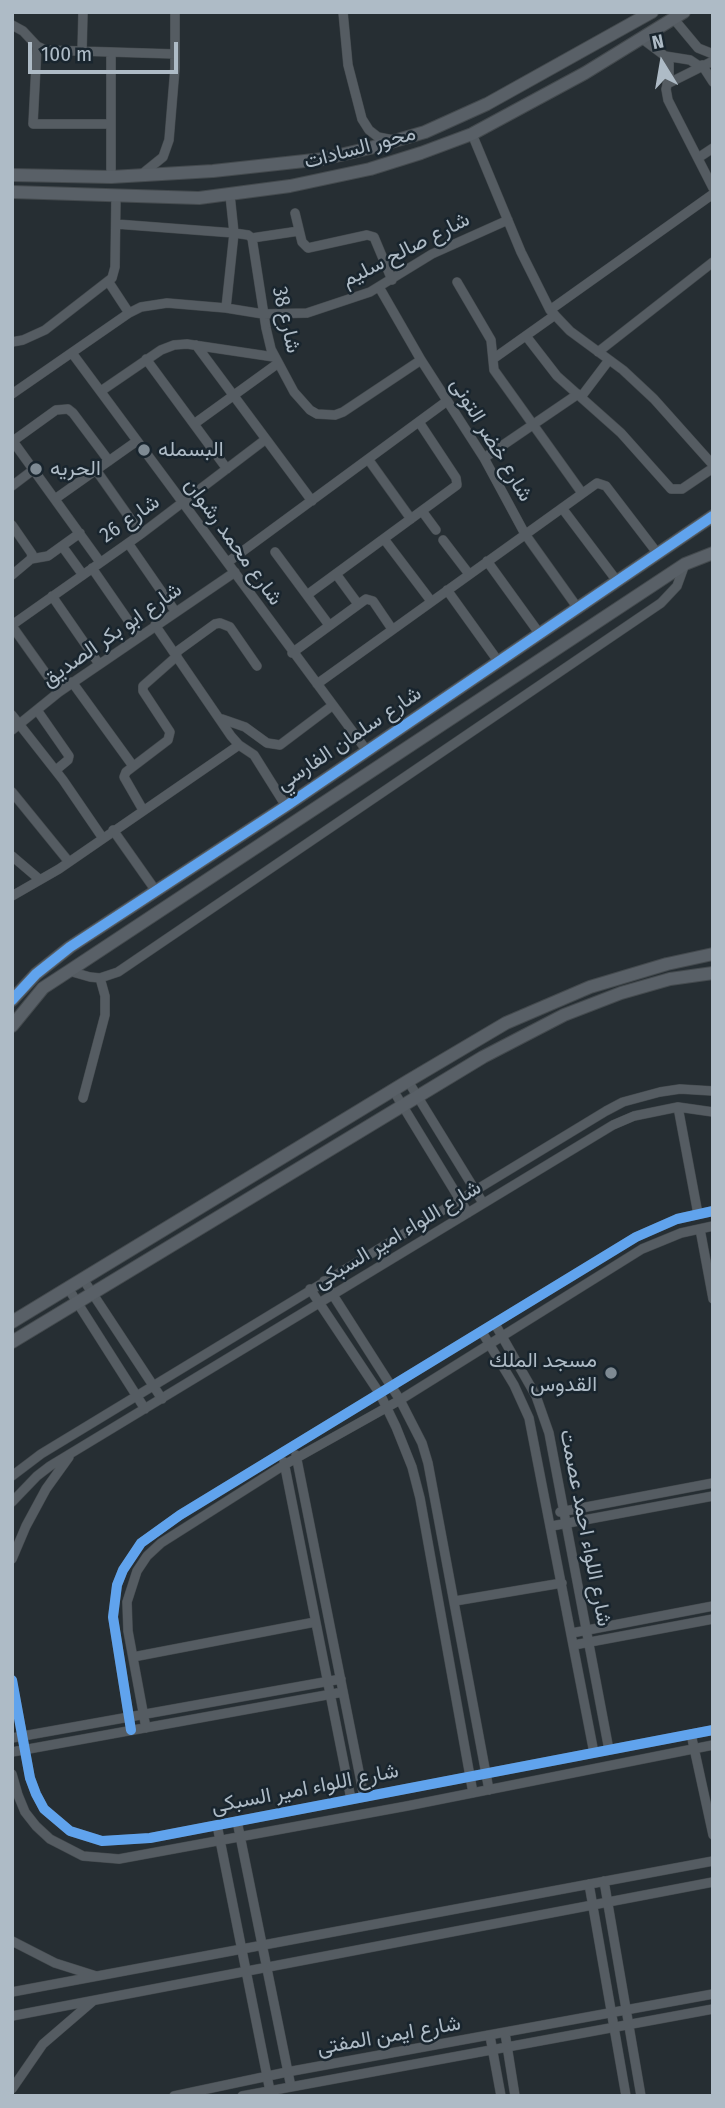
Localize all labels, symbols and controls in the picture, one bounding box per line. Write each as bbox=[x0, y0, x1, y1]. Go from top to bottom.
scale bar bbox=[32, 28, 182, 72]
north arrow bbox=[627, 28, 697, 98]
text: N bbox=[650, 30, 666, 54]
text: 100 m bbox=[41, 41, 92, 67]
street label: محور السادات bbox=[301, 121, 419, 175]
street label: شارع صالح سليم bbox=[338, 207, 474, 293]
street label: شارع 38 bbox=[266, 284, 306, 356]
street label: شارع خضر التونى bbox=[444, 374, 538, 506]
place label: البسمله bbox=[158, 437, 224, 463]
marker: البسمله bbox=[136, 442, 152, 458]
place label: الحريه bbox=[50, 456, 101, 482]
marker: الحريه bbox=[28, 461, 44, 477]
street label: شارع محمد رشوان bbox=[178, 473, 288, 611]
street label: شارع 26 bbox=[95, 490, 165, 548]
street label: شارع ابو بكر الصديق bbox=[37, 577, 187, 693]
street label: شارع سلمان الفارسي bbox=[272, 681, 426, 797]
street label: شارع اللواء امير السبكى bbox=[310, 1175, 486, 1295]
place label: مسجد الملك القدوس bbox=[489, 1348, 597, 1398]
marker: مسجد الملك القدوس bbox=[603, 1365, 619, 1381]
street label: شارع اللواء احمد عصمت bbox=[554, 1427, 616, 1629]
street label: شارع اللواء امير السبكى bbox=[209, 1758, 401, 1820]
street label: شارع ايمن المفتى bbox=[315, 2011, 463, 2061]

